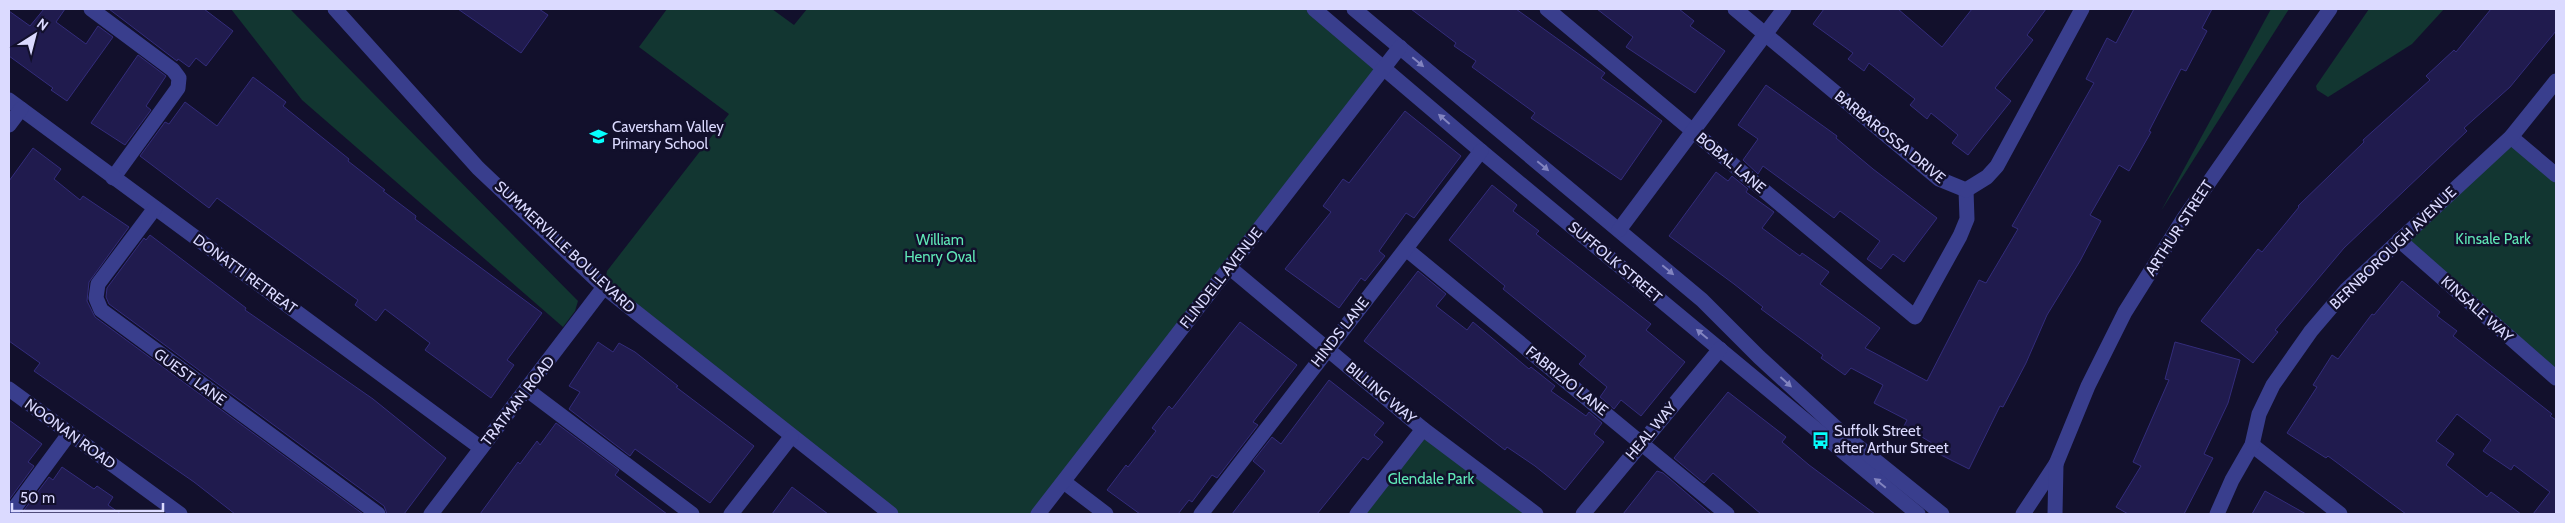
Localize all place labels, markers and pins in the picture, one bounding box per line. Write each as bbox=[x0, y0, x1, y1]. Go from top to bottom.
place label: Caversham Valley Primary School bbox=[612, 118, 724, 153]
school or university icon: Caversham Valley Primary School bbox=[588, 126, 608, 146]
place label: Suffolk Street after Arthur Street bbox=[1834, 422, 1949, 457]
bus stop icon: Suffolk Street after Arthur Street bbox=[1810, 430, 1830, 450]

